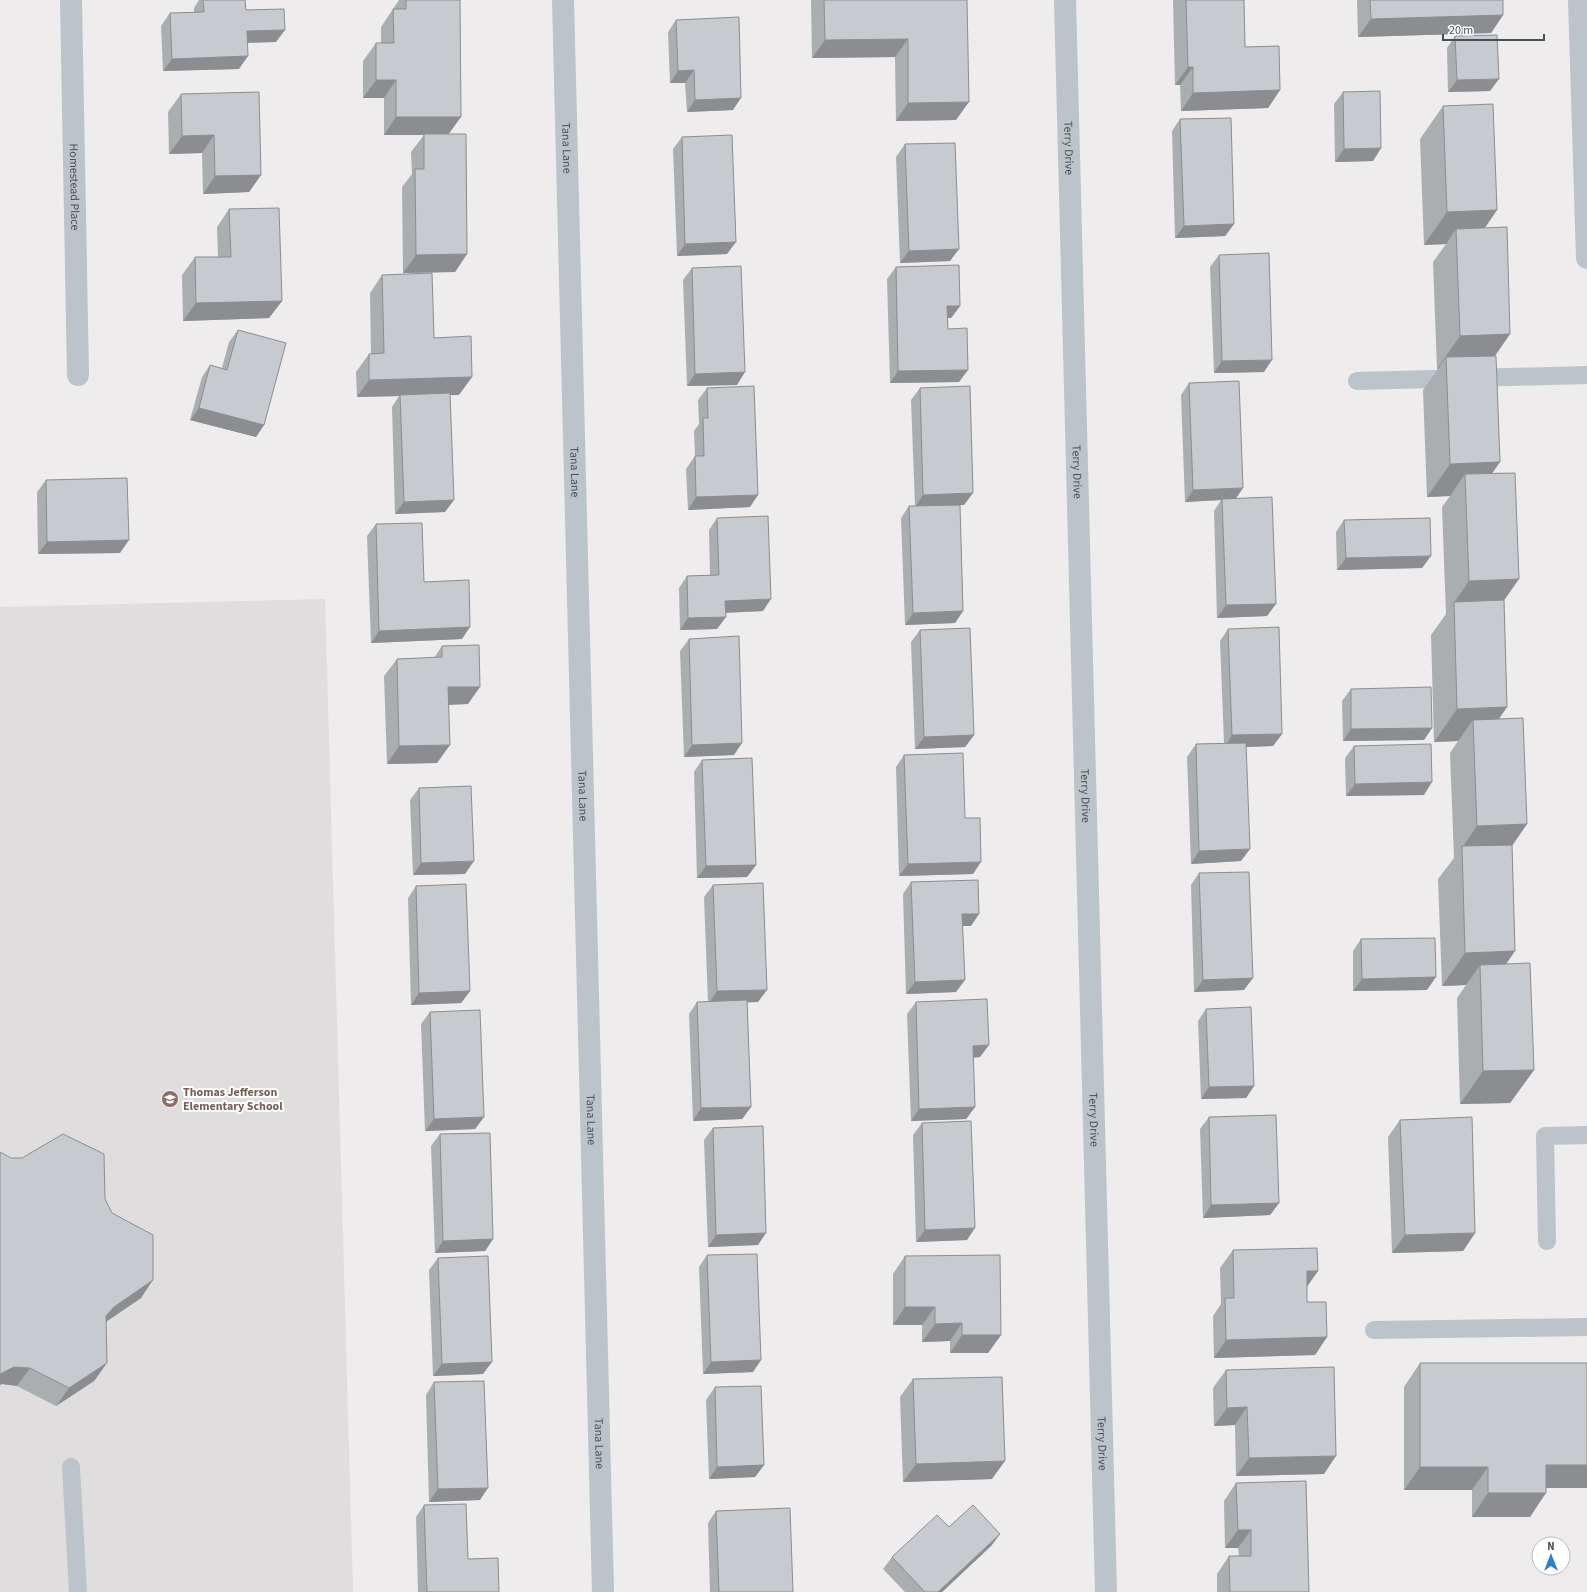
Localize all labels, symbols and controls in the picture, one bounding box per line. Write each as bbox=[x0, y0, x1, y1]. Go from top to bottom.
scale bar bbox=[1443, 16, 1544, 42]
text: 20 m bbox=[1449, 22, 1473, 39]
street label: Terry Drive bbox=[1060, 121, 1078, 175]
street label: Tana Lane bbox=[558, 122, 576, 174]
street label: Homestead Place bbox=[65, 143, 84, 231]
street label: Terry Drive bbox=[1068, 444, 1086, 499]
street label: Tana Lane bbox=[566, 446, 584, 498]
street label: Terry Drive bbox=[1076, 768, 1095, 823]
street label: Tana Lane bbox=[574, 770, 592, 822]
place label: Thomas Jefferson Elementary School bbox=[183, 1084, 283, 1115]
school or university icon: Thomas Jefferson Elementary School bbox=[160, 1089, 180, 1109]
street label: Terry Drive bbox=[1085, 1092, 1103, 1147]
street label: Tana Lane bbox=[582, 1094, 600, 1145]
street label: Terry Drive bbox=[1093, 1416, 1111, 1471]
street label: Tana Lane bbox=[590, 1418, 608, 1469]
north arrow bbox=[1531, 1536, 1571, 1576]
text: N bbox=[1547, 1539, 1555, 1554]

